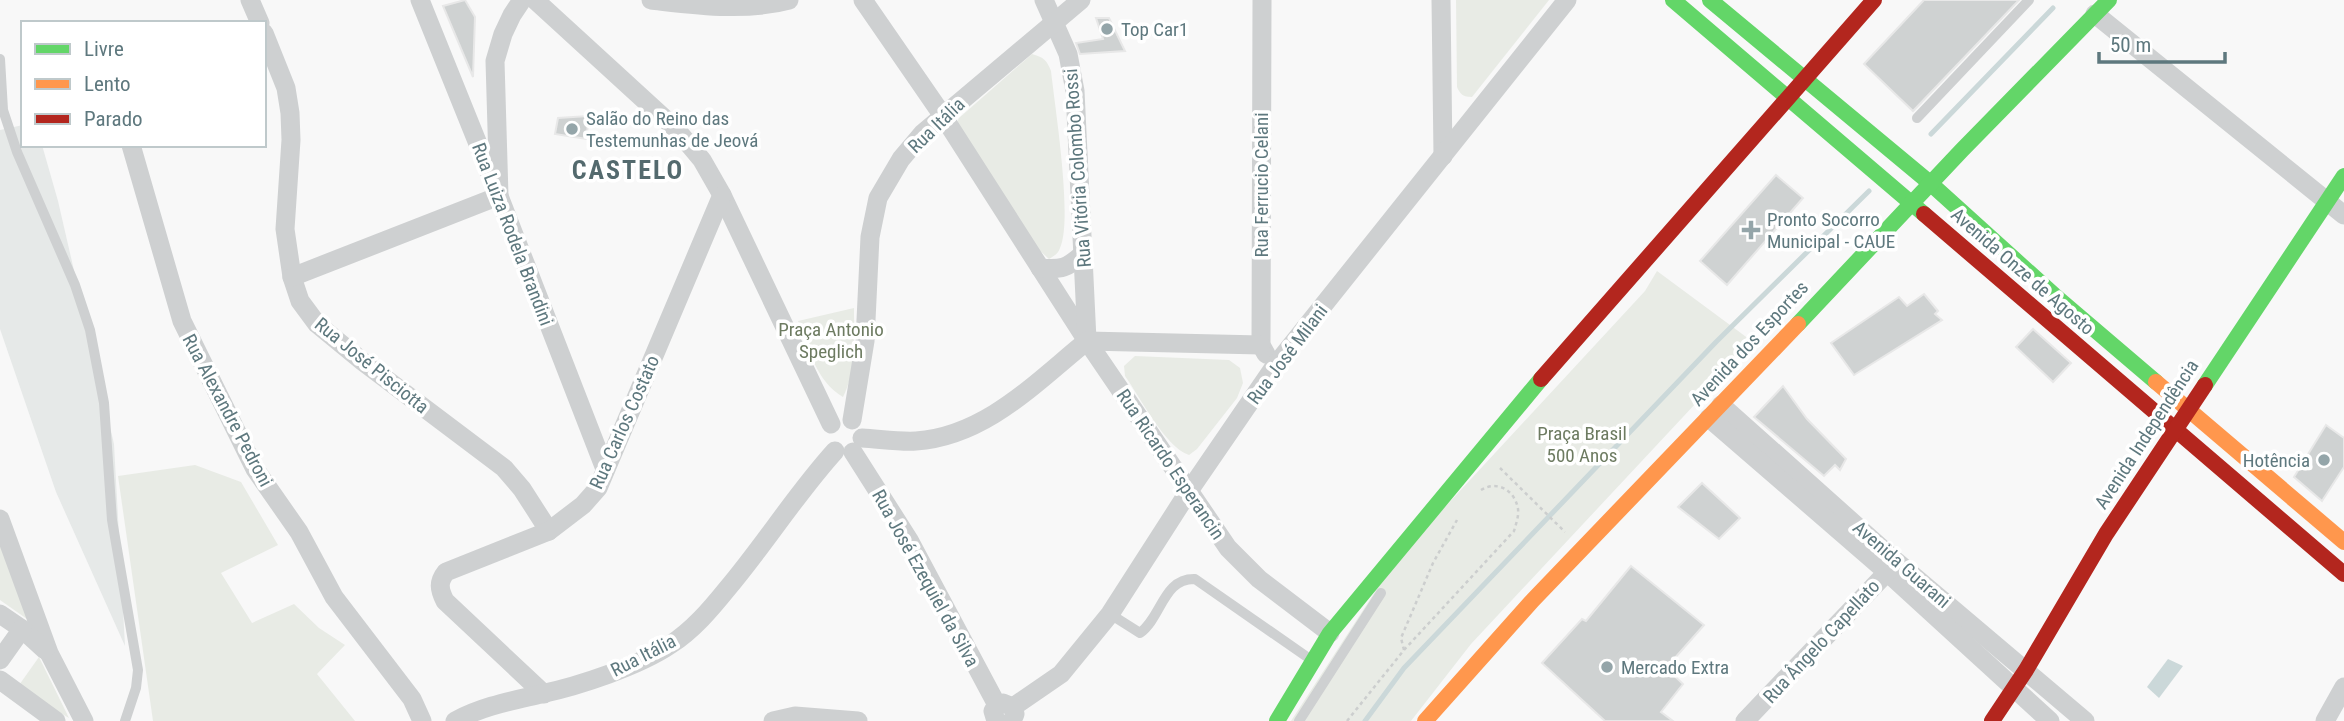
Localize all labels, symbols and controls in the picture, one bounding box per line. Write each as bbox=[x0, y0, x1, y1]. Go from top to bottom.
place label: Top Car1 bbox=[1121, 18, 1188, 41]
legend bbox=[21, 21, 266, 147]
marker: Top Car1 bbox=[1099, 21, 1115, 37]
scale bar bbox=[2099, 21, 2225, 65]
text: 50 m bbox=[2110, 33, 2151, 57]
text: Livre bbox=[84, 37, 124, 61]
street label: Rua Vitória Colombo Rossi bbox=[1059, 68, 1096, 268]
text: Lento bbox=[84, 72, 131, 96]
street label: Rua Itália bbox=[903, 93, 970, 158]
text: Parado bbox=[84, 107, 143, 131]
place label: Salão do Reino das Testemunhas de Jeová bbox=[586, 107, 758, 152]
street label: Rua Ferrucio Celani bbox=[1250, 112, 1273, 258]
marker: Salão do Reino das Testemunhas de Jeová bbox=[564, 121, 580, 137]
street label: Rua Luiza Rodela Brandini bbox=[467, 140, 558, 329]
district label: CASTELO bbox=[572, 155, 684, 185]
street label: Avenida Onze de Agosto bbox=[1946, 203, 2099, 340]
place label: Pronto Socorro Municipal - CAUE bbox=[1767, 208, 1895, 253]
marker: Pronto Socorro Municipal - CAUE bbox=[1741, 220, 1761, 240]
street label: Avenida dos Esportes bbox=[1686, 276, 1813, 411]
street label: Rua José Milani bbox=[1242, 300, 1332, 409]
street label: Rua José Pisciotta bbox=[310, 312, 433, 418]
park label: Praça Antonio Speglich bbox=[778, 318, 884, 363]
street label: Rua Alexandre Pedroni bbox=[178, 330, 277, 490]
street label: Rua Carlos Costato bbox=[585, 352, 664, 493]
street label: Avenida Independência bbox=[2090, 355, 2203, 513]
street label: Rua Ricardo Esperancin bbox=[1112, 385, 1229, 544]
park label: Praça Brasil 500 Anos bbox=[1537, 422, 1627, 467]
place label: Hotência bbox=[2243, 449, 2310, 472]
marker: Hotência bbox=[2316, 452, 2332, 468]
street label: Rua José Ezequiel da Silva bbox=[867, 486, 984, 671]
street label: Avenida Guarani bbox=[1848, 516, 1955, 613]
street label: Rua Ângelo Capellato bbox=[1758, 575, 1884, 708]
street label: Rua Itália bbox=[607, 629, 680, 682]
place label: Mercado Extra bbox=[1621, 656, 1729, 679]
marker: Mercado Extra bbox=[1599, 659, 1615, 675]

